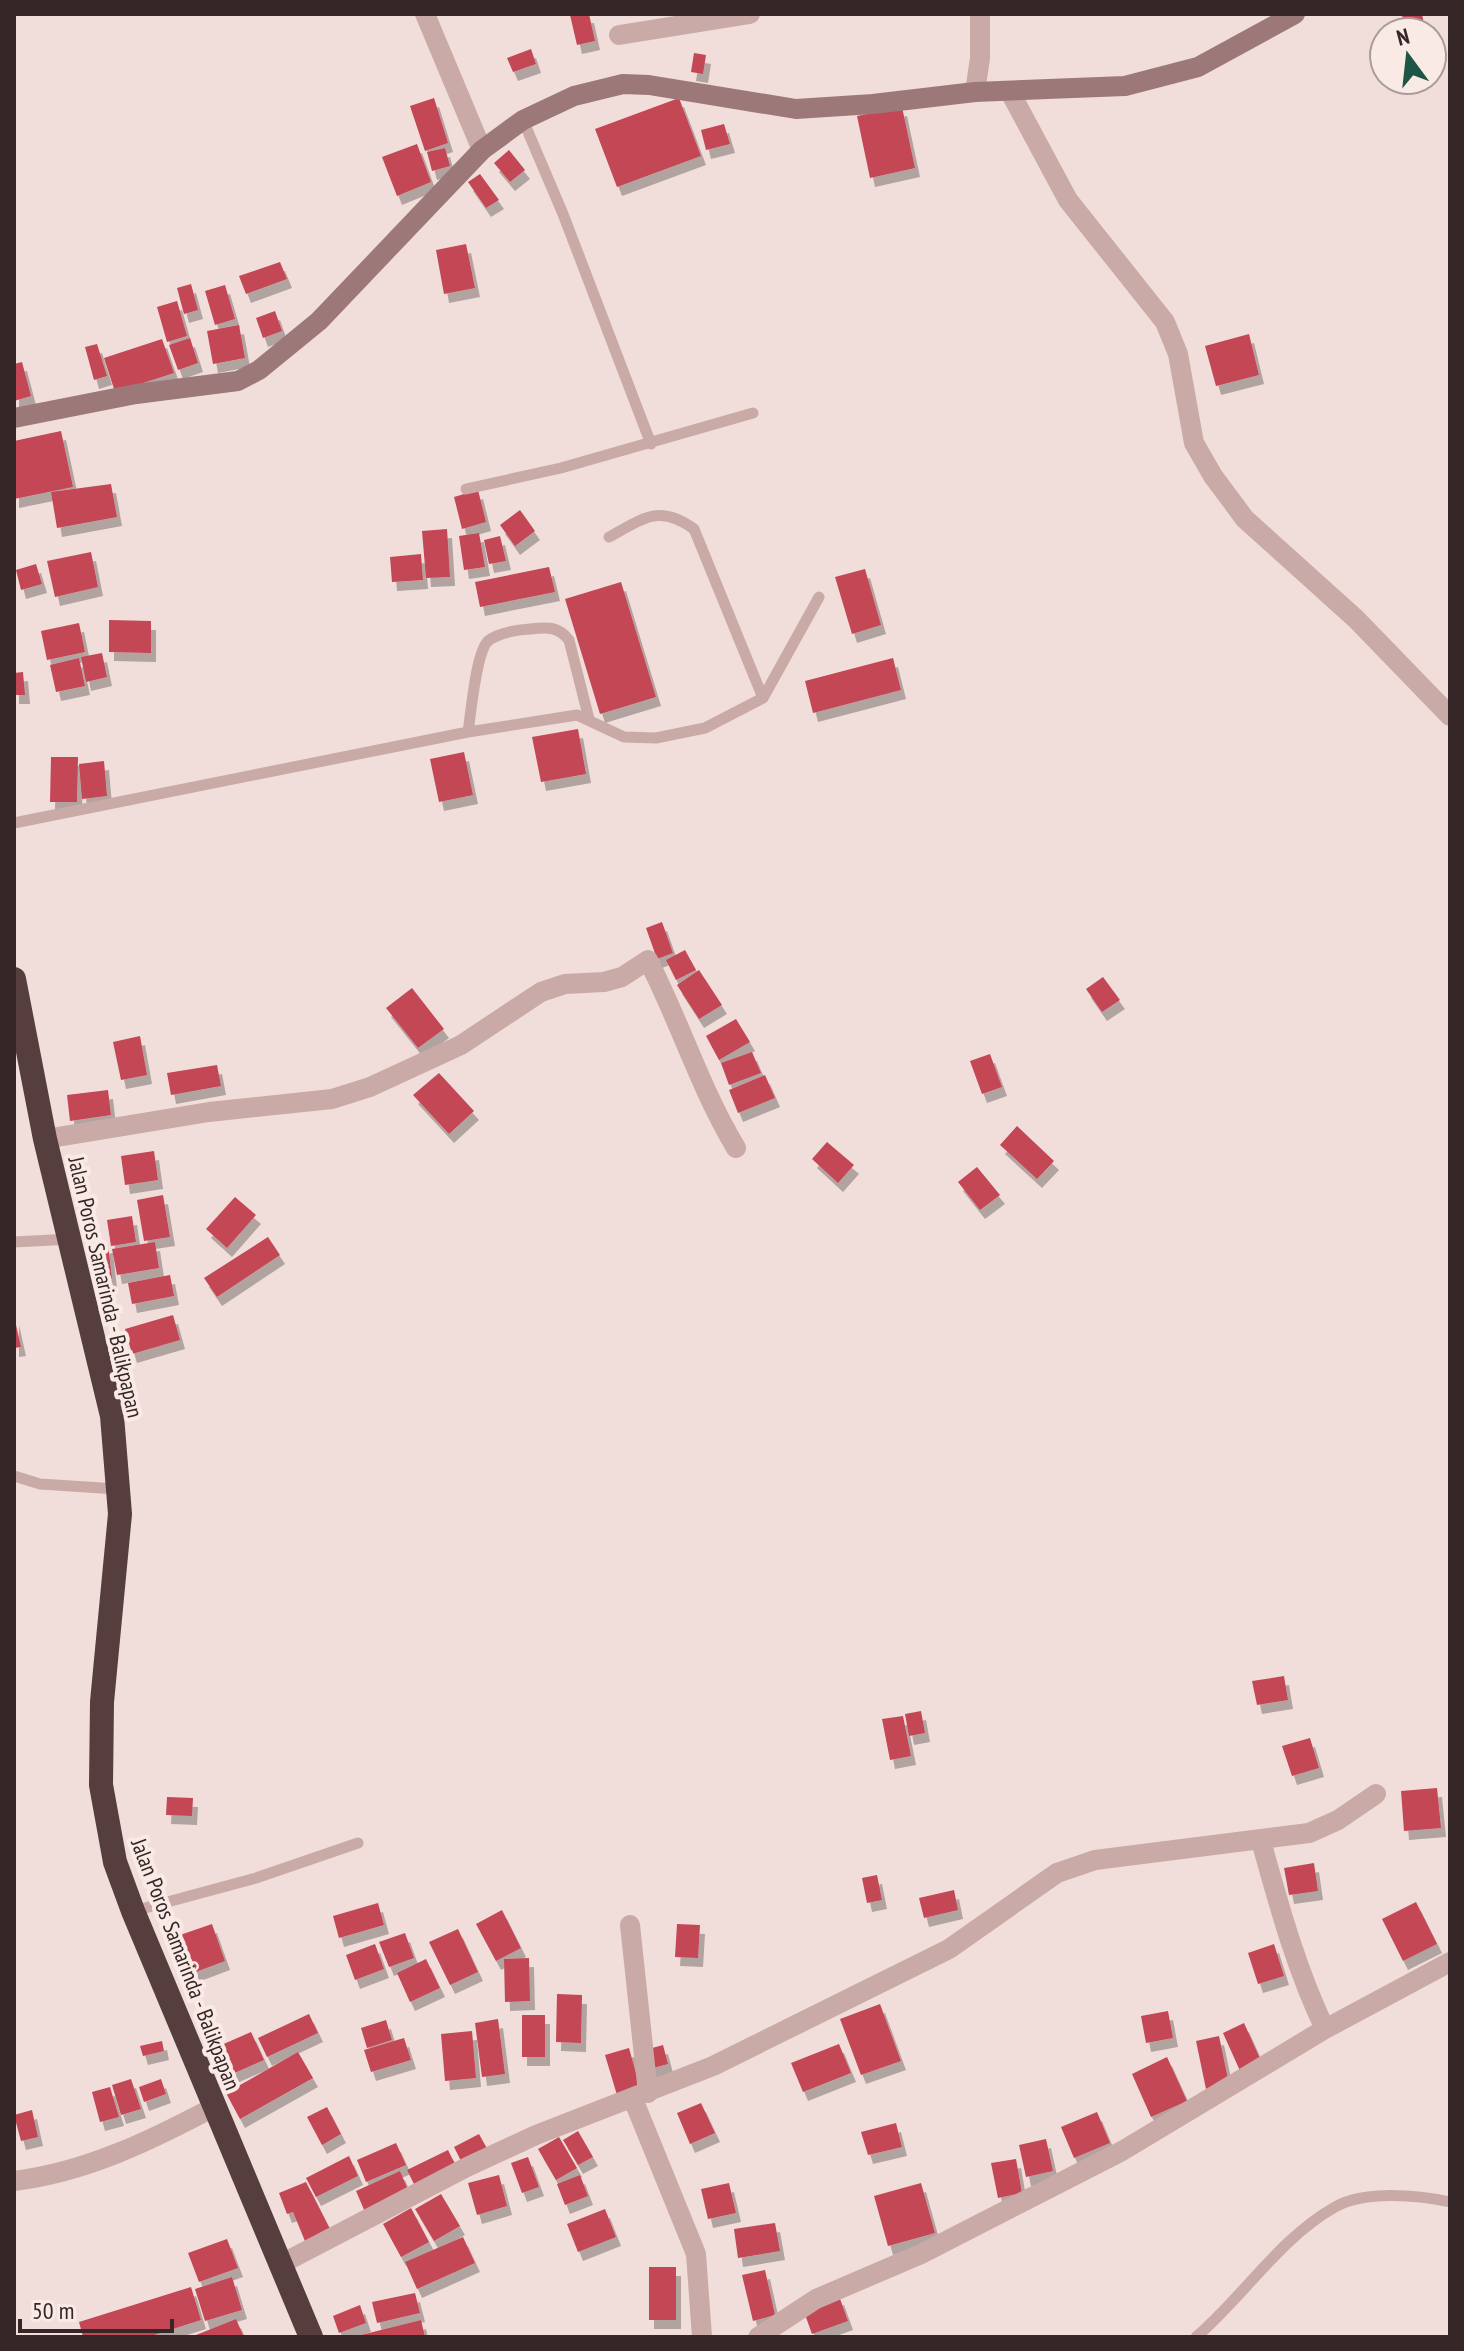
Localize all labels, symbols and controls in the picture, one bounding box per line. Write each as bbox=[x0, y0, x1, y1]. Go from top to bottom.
north arrow bbox=[1368, 16, 1448, 96]
text: N bbox=[1393, 22, 1412, 52]
street label: Jalan Poros Samarinda - Balikpapan bbox=[62, 1153, 150, 1420]
street label: Jalan Poros Samarinda - Balikpapan bbox=[125, 1833, 247, 2094]
scale bar bbox=[20, 2283, 172, 2333]
text: 50 m bbox=[32, 2295, 74, 2326]

